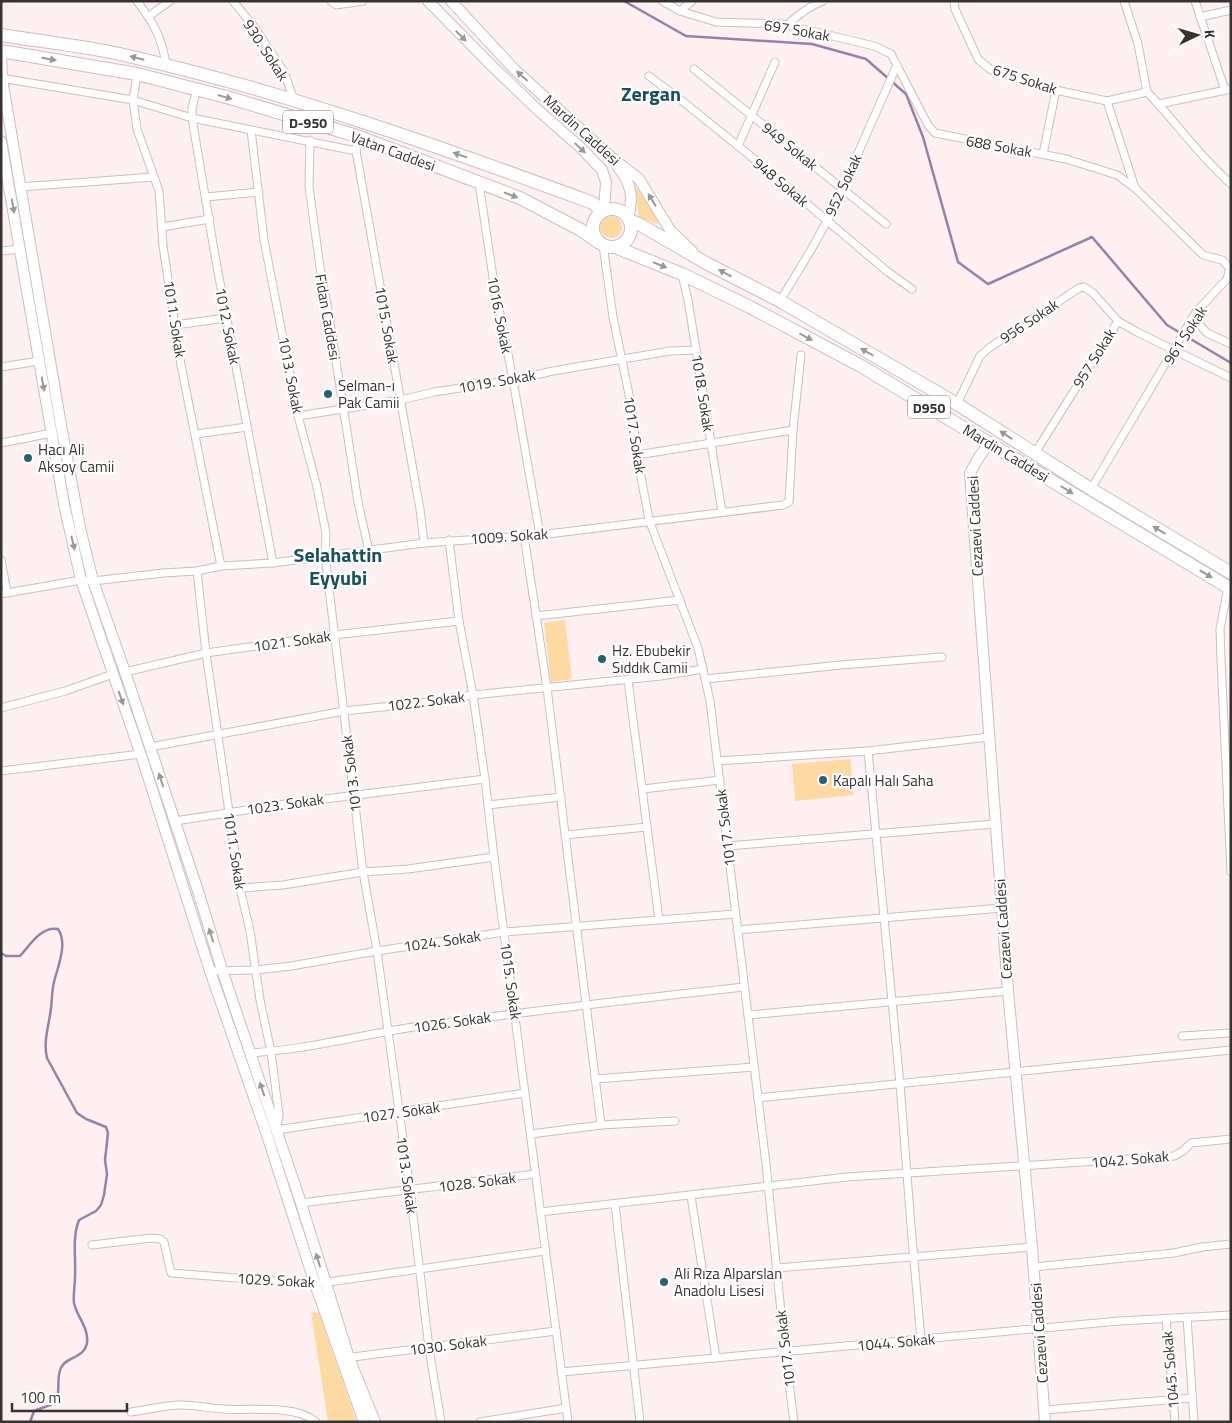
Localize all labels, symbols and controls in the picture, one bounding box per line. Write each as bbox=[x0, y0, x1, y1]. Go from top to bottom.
north arrow bbox=[1172, 10, 1222, 60]
street label: 697 Sokak bbox=[762, 13, 832, 47]
street label: 930. Sokak bbox=[237, 15, 295, 85]
text: K bbox=[1200, 29, 1221, 40]
one-way arrow bbox=[455, 30, 467, 42]
one-way arrow bbox=[129, 54, 144, 62]
one-way arrow bbox=[42, 56, 58, 64]
street label: 675 Sokak bbox=[990, 58, 1060, 100]
one-way arrow bbox=[516, 71, 529, 82]
district label: Zergan bbox=[621, 78, 681, 109]
street label: Mardin Caddesi bbox=[538, 89, 626, 171]
one-way arrow bbox=[218, 93, 233, 101]
road number: D-950 bbox=[283, 110, 333, 134]
street label: 949 Sokak bbox=[757, 116, 823, 176]
street label: Vatan Caddesi bbox=[347, 125, 439, 177]
street label: 688 Sokak bbox=[964, 129, 1034, 163]
one-way arrow bbox=[573, 142, 585, 154]
street label: 952 Sokak bbox=[819, 150, 867, 220]
one-way arrow bbox=[452, 151, 467, 158]
street label: 948 Sokak bbox=[748, 152, 814, 212]
one-way arrow bbox=[504, 191, 519, 199]
one-way arrow bbox=[647, 194, 656, 207]
one-way arrow bbox=[9, 198, 17, 214]
one-way arrow bbox=[653, 262, 667, 270]
one-way arrow bbox=[717, 269, 732, 277]
street label: Fidan Caddesi bbox=[309, 272, 347, 362]
street label: 1016. Sokak bbox=[481, 275, 519, 355]
street label: 1011. Sokak bbox=[158, 279, 192, 359]
street label: 1015. Sokak bbox=[369, 285, 405, 365]
street label: 1012. Sokak bbox=[209, 286, 247, 366]
street label: 956 Sokak bbox=[995, 293, 1063, 349]
street label: 961 Sokak bbox=[1157, 301, 1213, 369]
street label: 957 Sokak bbox=[1067, 324, 1121, 392]
one-way arrow bbox=[799, 333, 814, 341]
street label: 1013. Sokak bbox=[272, 335, 310, 415]
one-way arrow bbox=[860, 347, 873, 356]
street label: 1018. Sokak bbox=[686, 353, 720, 433]
street label: 1019. Sokak bbox=[457, 363, 537, 399]
place label: Selman-ı Pak Camii bbox=[338, 374, 400, 414]
one-way arrow bbox=[39, 376, 47, 392]
marker: Selman-ı Pak Camii bbox=[322, 388, 334, 400]
street label: 1017. Sokak bbox=[618, 395, 652, 475]
road number: D950 bbox=[908, 396, 950, 418]
street label: Mardin Caddesi bbox=[958, 418, 1054, 488]
one-way arrow bbox=[1000, 430, 1013, 439]
place label: Hacı Ali Aksoy Camii bbox=[38, 438, 114, 478]
marker: Hacı Ali Aksoy Camii bbox=[22, 452, 34, 464]
street label: Cezaevi Caddesi bbox=[961, 475, 989, 577]
one-way arrow bbox=[1061, 485, 1074, 494]
street label: 1009. Sokak bbox=[469, 522, 549, 550]
one-way arrow bbox=[1153, 525, 1166, 535]
one-way arrow bbox=[69, 536, 77, 551]
district label: Selahattin Eyyubi bbox=[294, 539, 382, 593]
one-way arrow bbox=[1199, 570, 1212, 579]
street label: 1021. Sokak bbox=[252, 624, 332, 658]
place label: Hz. Ebubekir Sıddık Camii bbox=[612, 639, 691, 679]
marker: Hz. Ebubekir Sıddık Camii bbox=[596, 653, 608, 665]
street label: 1022. Sokak bbox=[386, 685, 466, 717]
one-way arrow bbox=[118, 691, 126, 706]
street label: 1013. Sokak bbox=[335, 734, 367, 814]
place label: Kapalı Halı Saha bbox=[833, 769, 934, 792]
one-way arrow bbox=[157, 773, 165, 788]
marker: Kapalı Halı Saha bbox=[817, 774, 829, 786]
street label: 1023. Sokak bbox=[245, 787, 325, 821]
street label: 1017. Sokak bbox=[709, 788, 741, 868]
street label: 1011. Sokak bbox=[218, 811, 252, 891]
street label: Cezaevi Caddesi bbox=[988, 878, 1018, 980]
street label: 1024. Sokak bbox=[402, 924, 482, 958]
one-way arrow bbox=[207, 927, 215, 942]
street label: 1015. Sokak bbox=[494, 941, 528, 1021]
street label: 1026. Sokak bbox=[412, 1005, 492, 1039]
one-way arrow bbox=[258, 1082, 265, 1097]
street label: 1027. Sokak bbox=[361, 1095, 441, 1129]
street label: 1013. Sokak bbox=[390, 1135, 424, 1215]
street label: 1042. Sokak bbox=[1090, 1144, 1170, 1174]
street label: 1028. Sokak bbox=[437, 1166, 517, 1198]
one-way arrow bbox=[313, 1253, 321, 1268]
place label: Ali Rıza Alparslan Anadolu Lisesi bbox=[674, 1262, 782, 1302]
street label: 1029. Sokak bbox=[236, 1266, 316, 1294]
marker: Ali Rıza Alparslan Anadolu Lisesi bbox=[658, 1276, 670, 1288]
street label: Cezaevi Caddesi bbox=[1024, 1282, 1054, 1384]
street label: 1017. Sokak bbox=[769, 1309, 801, 1389]
street label: 1044. Sokak bbox=[856, 1327, 936, 1357]
street label: 1030. Sokak bbox=[408, 1329, 488, 1361]
street label: 1045. Sokak bbox=[1155, 1330, 1185, 1410]
scale bar bbox=[12, 1380, 128, 1412]
text: 100 m bbox=[20, 1386, 61, 1409]

